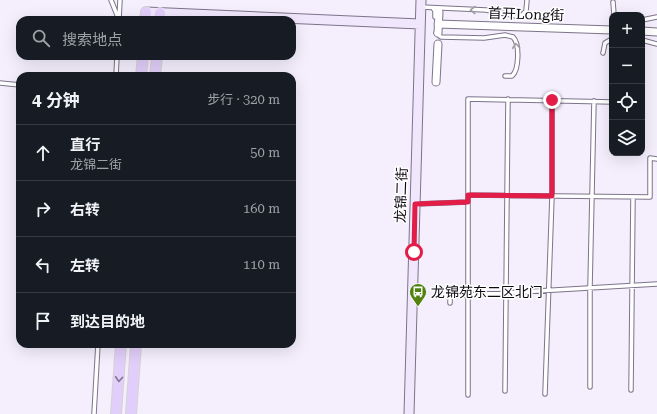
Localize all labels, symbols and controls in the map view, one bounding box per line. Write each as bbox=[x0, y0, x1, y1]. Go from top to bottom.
one-way arrow bbox=[470, 5, 476, 14]
street label: 首开Long街 bbox=[488, 5, 564, 23]
map controls bbox=[609, 12, 645, 156]
button: + bbox=[609, 12, 645, 48]
search box bbox=[16, 16, 296, 60]
icon: search bbox=[30, 27, 52, 49]
text: 搜索地点 bbox=[62, 31, 122, 49]
one-way arrow bbox=[512, 43, 521, 49]
button: − bbox=[609, 48, 645, 84]
button: locate bbox=[609, 84, 645, 120]
text: 4 分钟 bbox=[32, 90, 80, 110]
route end bbox=[543, 91, 561, 109]
text: 步行 · 320 m bbox=[207, 92, 280, 107]
button: layers bbox=[609, 120, 645, 156]
text: 直行 bbox=[70, 136, 100, 154]
icon: ahead bbox=[32, 142, 54, 164]
text: 50 m bbox=[250, 145, 280, 160]
text: 龙锦二街 bbox=[70, 157, 122, 172]
street label: 龙锦二街 bbox=[392, 167, 410, 223]
icon: right bbox=[32, 198, 54, 220]
text: 右转 bbox=[70, 201, 100, 219]
text: 160 m bbox=[243, 201, 280, 216]
route start bbox=[405, 243, 423, 261]
icon: left bbox=[32, 254, 54, 276]
text: 左转 bbox=[70, 257, 100, 275]
text: 110 m bbox=[243, 257, 280, 272]
bus stop icon: 龙锦苑东二区北门 bbox=[408, 282, 428, 307]
place label: 龙锦苑东二区北门 bbox=[431, 284, 543, 300]
icon: arrive bbox=[32, 310, 54, 332]
text: 到达目的地 bbox=[70, 313, 145, 331]
one-way arrow bbox=[114, 376, 123, 382]

